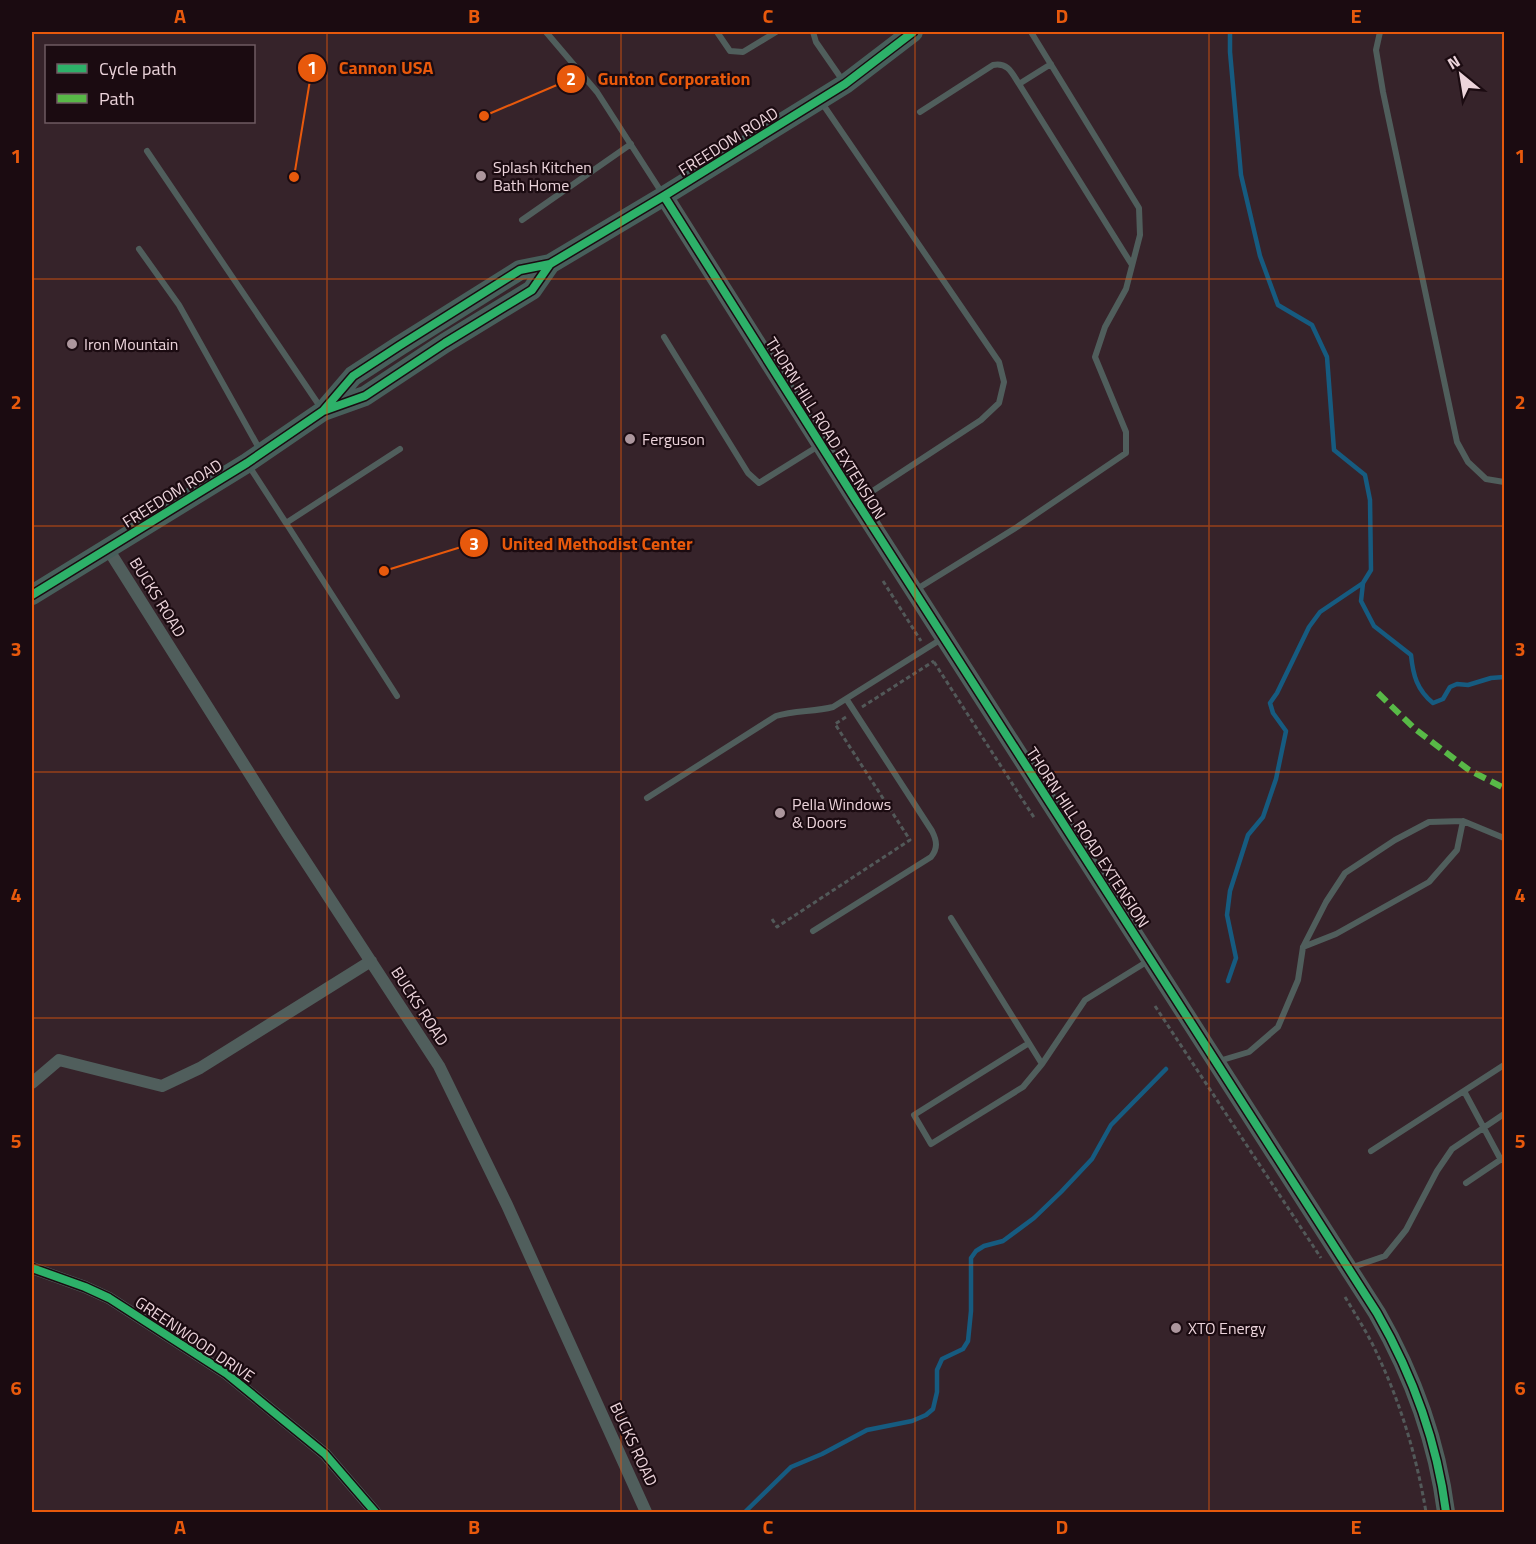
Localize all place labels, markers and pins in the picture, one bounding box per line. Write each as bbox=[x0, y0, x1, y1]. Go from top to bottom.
callout: Cannon USA bbox=[297, 50, 446, 86]
callout: Gunton Corporation bbox=[556, 61, 762, 97]
place label: Splash Kitchen Bath Home bbox=[493, 155, 592, 197]
marker: Splash Kitchen Bath Home bbox=[474, 169, 488, 183]
place label: Iron Mountain bbox=[84, 332, 178, 356]
marker: Iron Mountain bbox=[65, 337, 79, 351]
place label: Ferguson bbox=[642, 427, 705, 451]
marker: Ferguson bbox=[623, 432, 637, 446]
callout: United Methodist Center bbox=[459, 525, 704, 561]
place label: Pella Windows & Doors bbox=[792, 792, 891, 834]
marker: Pella Windows & Doors bbox=[773, 806, 787, 820]
place label: XTO Energy bbox=[1188, 1316, 1266, 1340]
marker: XTO Energy bbox=[1169, 1321, 1183, 1335]

